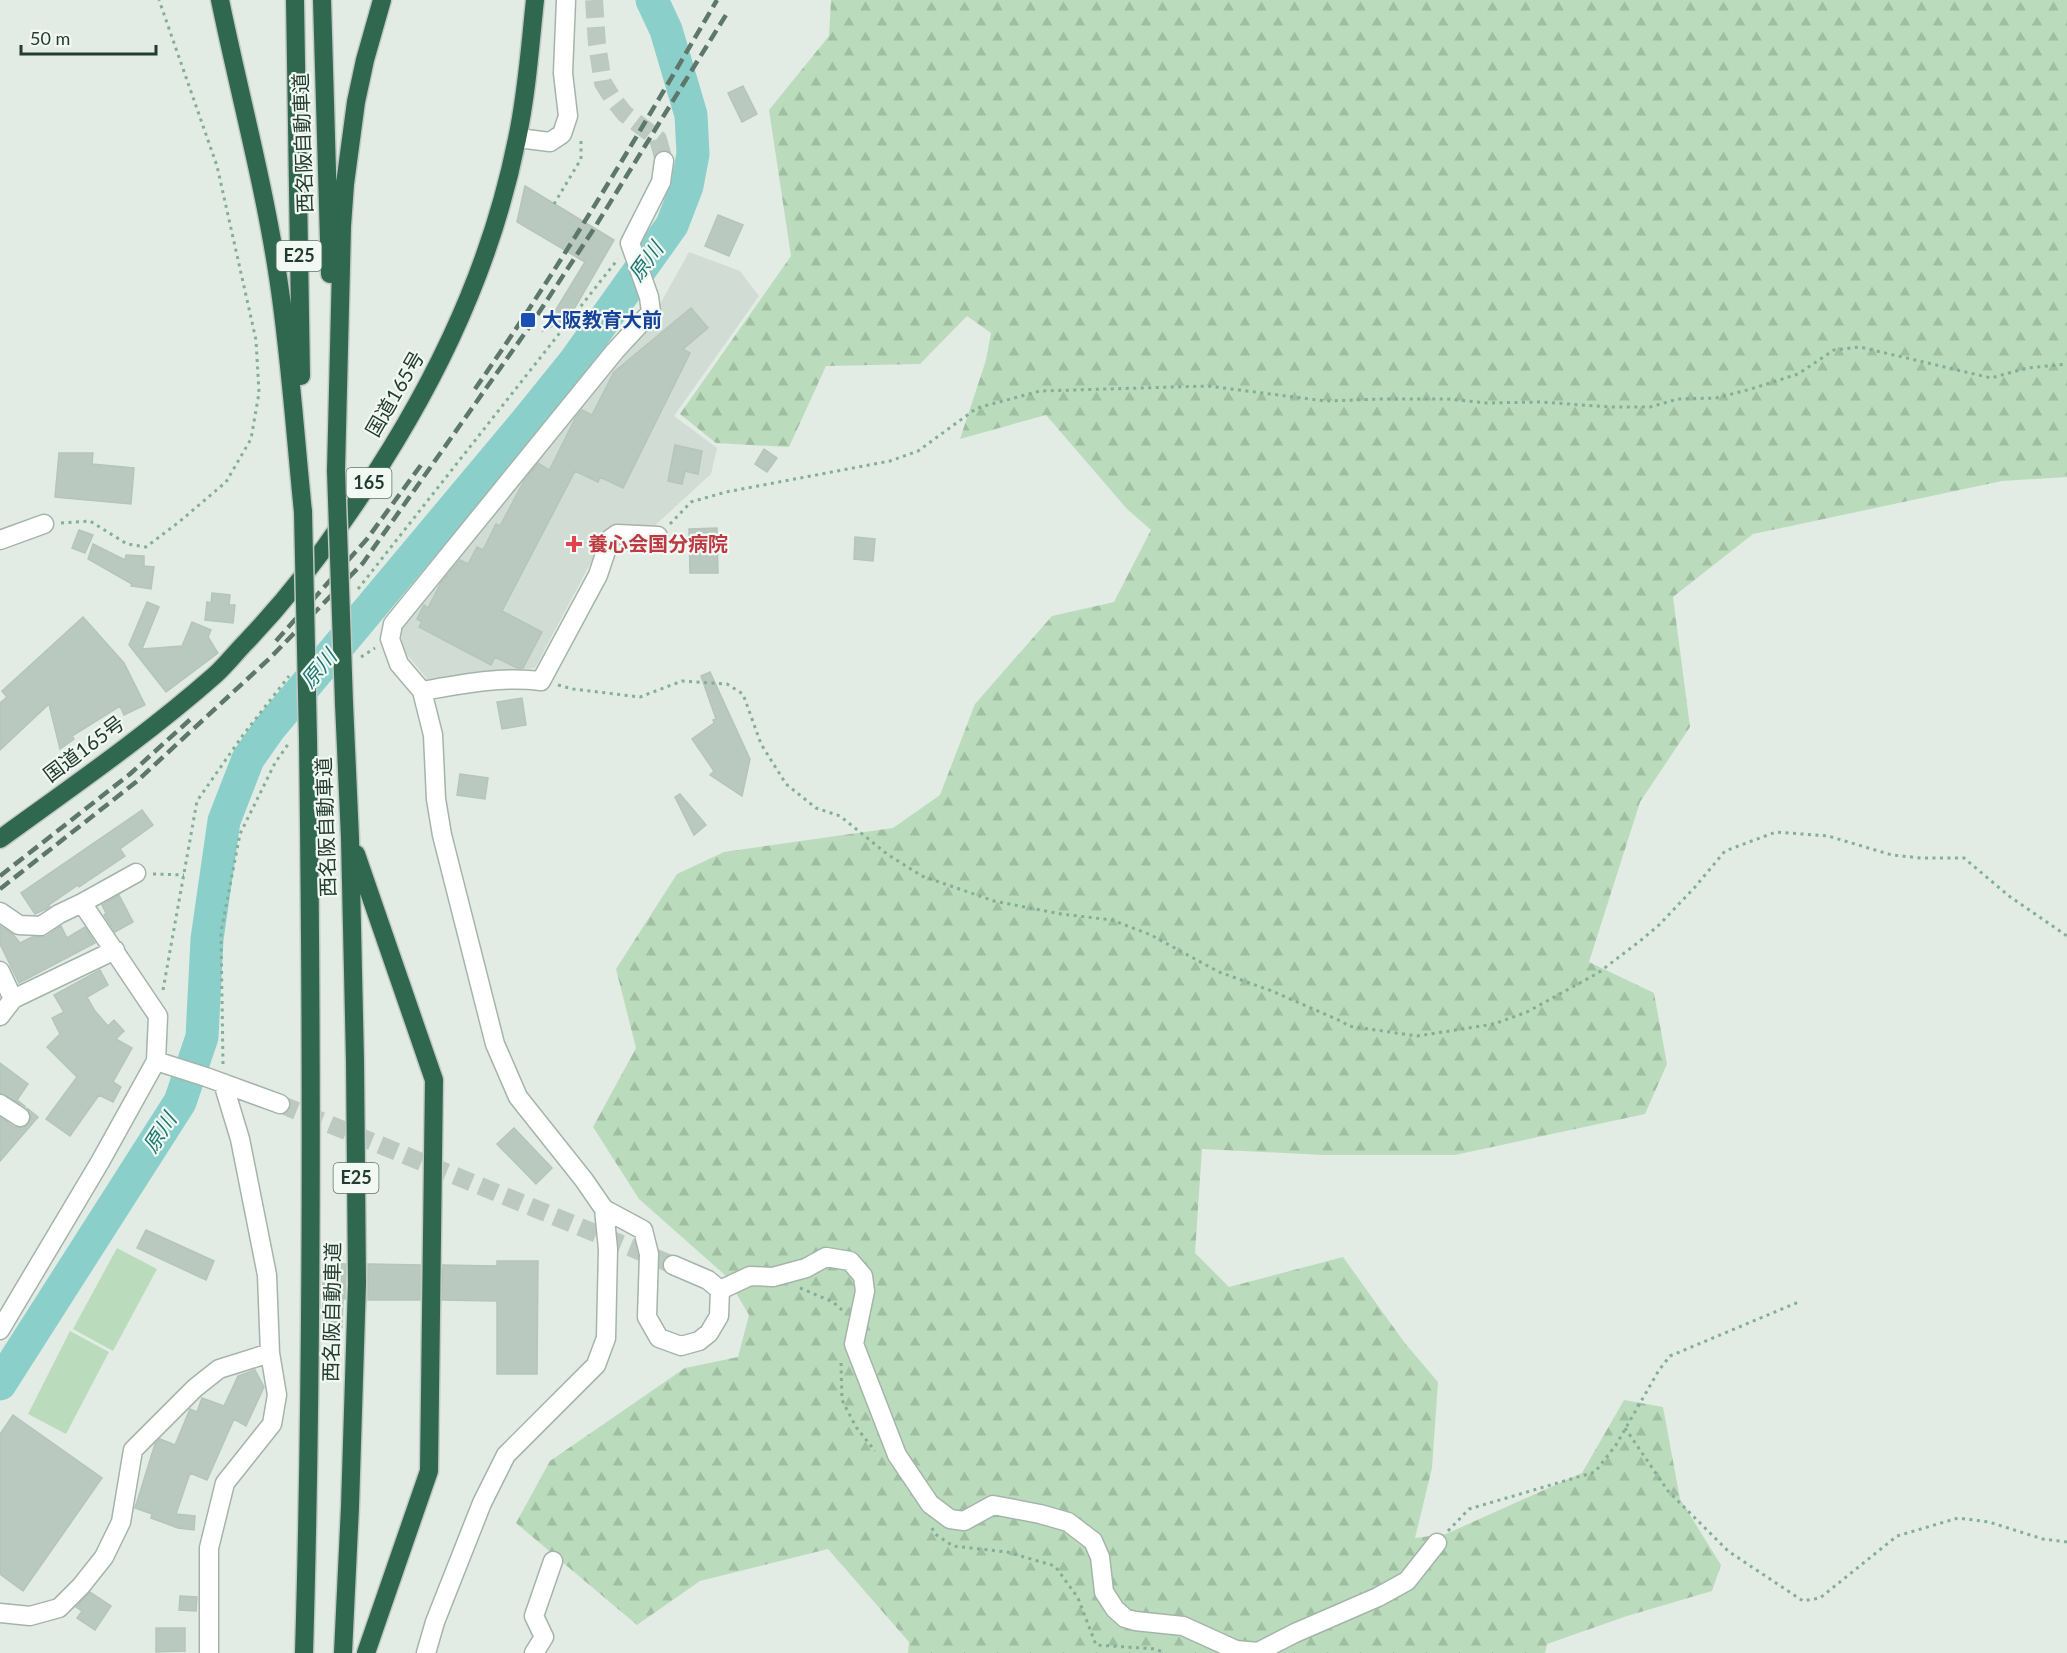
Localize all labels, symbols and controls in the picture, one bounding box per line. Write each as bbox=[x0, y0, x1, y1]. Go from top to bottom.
scale bar bbox=[21, 18, 156, 56]
text: 50 m bbox=[30, 27, 70, 49]
street label: 西名阪自動車道 bbox=[288, 73, 316, 213]
water label: 原川 bbox=[622, 235, 668, 285]
road number: E25 bbox=[276, 241, 322, 271]
place label: 大阪教育大前 bbox=[542, 307, 662, 331]
marker: 大阪教育大前 bbox=[519, 311, 537, 329]
street label: 国道165号 bbox=[360, 346, 428, 441]
road number: 165 bbox=[346, 468, 392, 498]
place label: 養心会国分病院 bbox=[588, 531, 728, 555]
marker: 養心会国分病院 bbox=[565, 535, 583, 553]
water label: 原川 bbox=[295, 642, 342, 692]
street label: 国道165号 bbox=[38, 710, 128, 786]
street label: 西名阪自動車道 bbox=[311, 757, 339, 897]
water label: 原川 bbox=[137, 1106, 182, 1157]
road number: E25 bbox=[334, 1163, 378, 1193]
street label: 西名阪自動車道 bbox=[318, 1242, 344, 1382]

